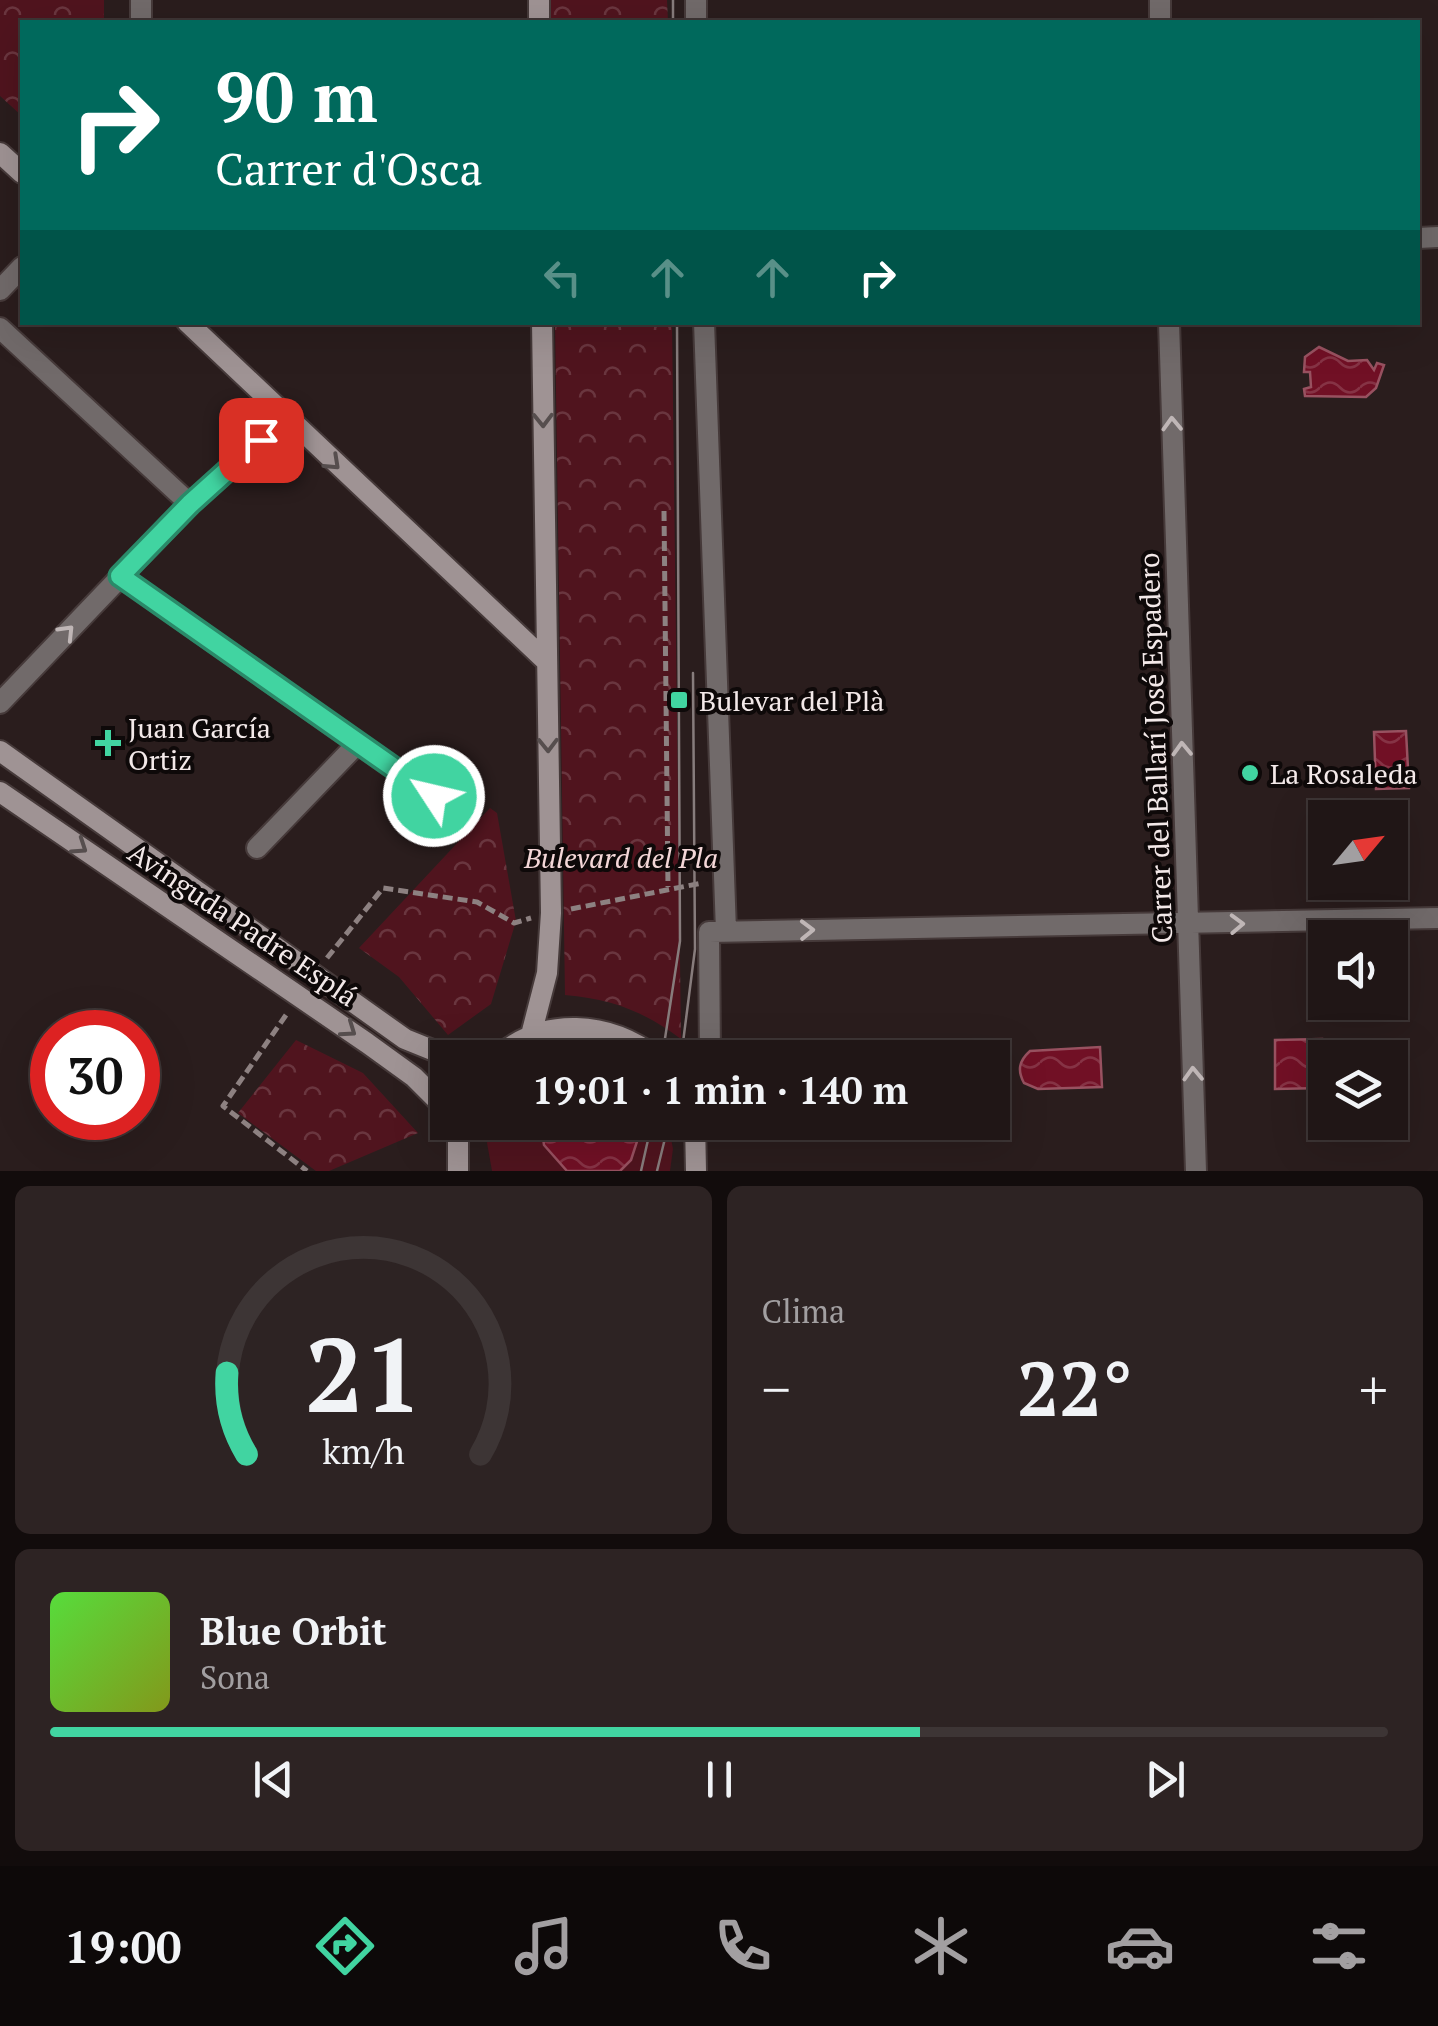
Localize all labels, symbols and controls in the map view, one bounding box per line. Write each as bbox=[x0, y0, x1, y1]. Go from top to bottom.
text: 90 m bbox=[215, 49, 378, 142]
icon: right bbox=[50, 60, 180, 190]
text: Carrer d'Osca bbox=[215, 138, 482, 198]
icon: left bbox=[535, 250, 590, 305]
icon: ahead bbox=[640, 250, 695, 305]
icon: ahead bbox=[745, 250, 800, 305]
icon: right bbox=[850, 250, 905, 305]
pin bbox=[219, 398, 304, 483]
one-way arrow bbox=[533, 412, 554, 428]
icon: arrive bbox=[234, 413, 289, 468]
one-way arrow bbox=[1162, 415, 1183, 431]
one-way arrow bbox=[321, 451, 339, 469]
street label: Carrer del Ballarí José Espadero bbox=[1130, 552, 1180, 944]
one-way arrow bbox=[55, 626, 73, 644]
place label: Bulevar del Plà bbox=[699, 682, 884, 719]
marker: Bulevar del Plà bbox=[668, 689, 690, 711]
place label: Juan García Ortiz bbox=[128, 709, 271, 778]
marker: Juan García Ortiz bbox=[97, 732, 119, 754]
one-way arrow bbox=[537, 737, 558, 753]
one-way arrow bbox=[1172, 740, 1193, 756]
position arrow bbox=[382, 744, 486, 848]
place label: La Rosaleda bbox=[1270, 755, 1418, 792]
marker: La Rosaleda bbox=[1239, 762, 1261, 784]
north arrow bbox=[1308, 800, 1408, 900]
map controls bbox=[1308, 800, 1408, 1140]
one-way arrow bbox=[70, 834, 88, 853]
street label: Avinguda Padre Esplá bbox=[121, 834, 365, 1014]
park label: Bulevard del Pla bbox=[523, 839, 718, 876]
one-way arrow bbox=[1229, 913, 1245, 934]
one-way arrow bbox=[799, 920, 815, 941]
button: sound bbox=[1308, 920, 1408, 1020]
speed limit sign: 30 bbox=[30, 1010, 160, 1140]
one-way arrow bbox=[337, 1018, 356, 1036]
button: layers bbox=[1308, 1040, 1408, 1140]
text: 19:01 · 1 min · 140 m bbox=[532, 1065, 908, 1115]
one-way arrow bbox=[1182, 1065, 1203, 1081]
text: Clima bbox=[762, 1290, 845, 1332]
text: 21 bbox=[304, 1304, 422, 1442]
text: 22° bbox=[1017, 1338, 1133, 1437]
text: − bbox=[762, 1352, 791, 1425]
text: + bbox=[1359, 1352, 1388, 1425]
text: km/h bbox=[322, 1427, 405, 1474]
text: Blue Orbit bbox=[200, 1606, 387, 1656]
text: Sona bbox=[200, 1656, 270, 1698]
icon: previous bbox=[246, 1752, 301, 1807]
icon: pause bbox=[692, 1752, 747, 1807]
icon: next bbox=[1138, 1752, 1193, 1807]
icon: directions bbox=[310, 1911, 380, 1981]
icon: music bbox=[509, 1911, 579, 1981]
icon: phone bbox=[708, 1911, 778, 1981]
icon: climate bbox=[906, 1911, 976, 1981]
icon: car bbox=[1105, 1911, 1175, 1981]
icon: filters bbox=[1304, 1911, 1374, 1981]
text: 19:00 bbox=[64, 1916, 181, 1976]

